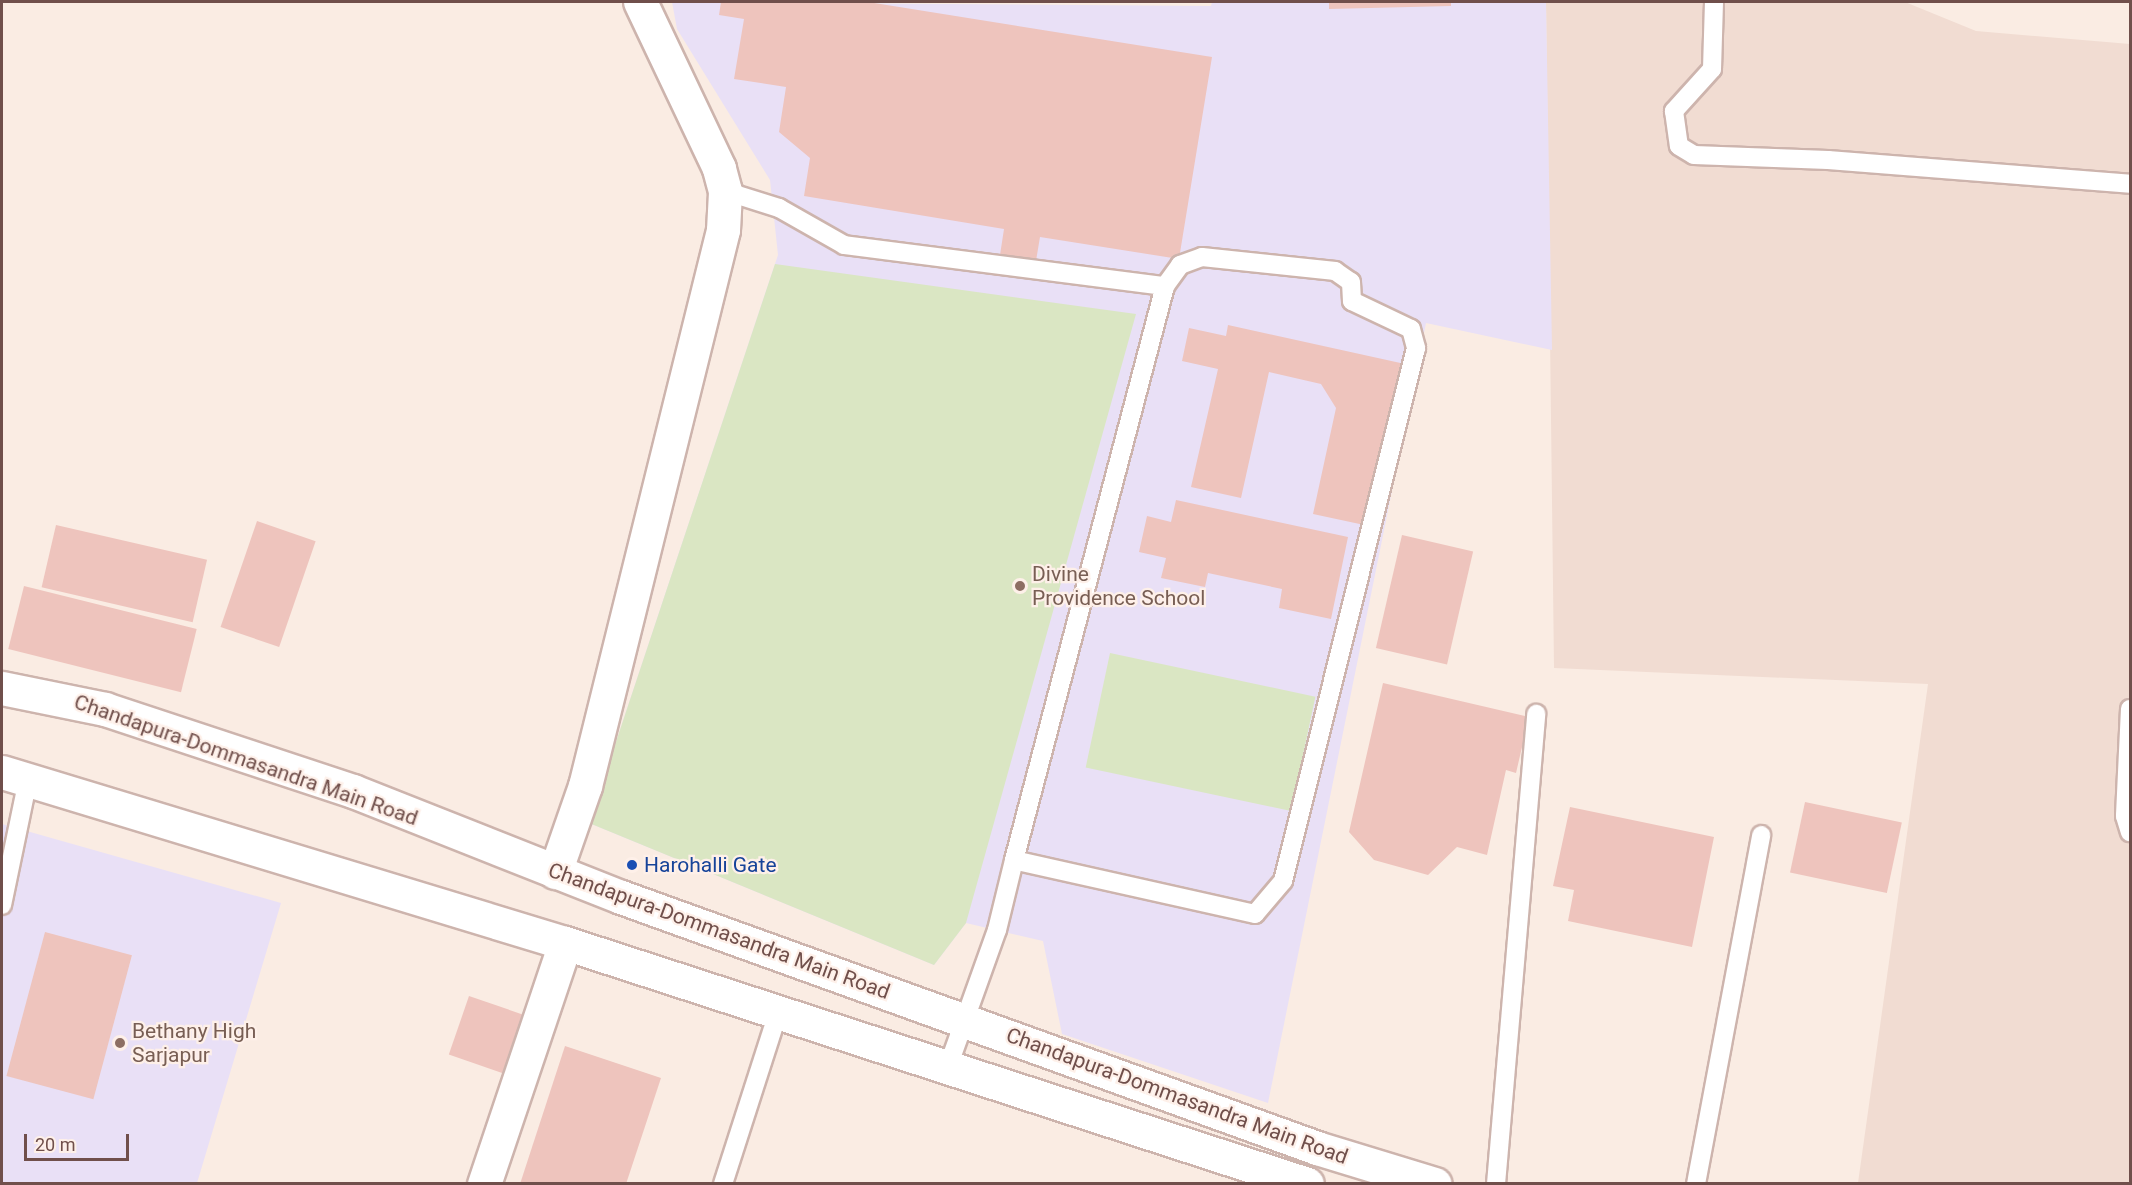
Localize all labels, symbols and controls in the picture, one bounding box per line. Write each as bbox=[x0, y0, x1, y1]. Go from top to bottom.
place label: Divine Providence School bbox=[1032, 561, 1205, 611]
marker: Divine Providence School bbox=[1013, 579, 1027, 593]
street label: Chandapura-Dommasandra Main Road bbox=[71, 689, 421, 831]
place label: Harohalli Gate bbox=[644, 852, 777, 878]
street label: Chandapura-Dommasandra Main Road bbox=[545, 857, 893, 1005]
marker: Harohalli Gate bbox=[625, 858, 639, 872]
place label: Bethany High Sarjapur bbox=[132, 1018, 256, 1068]
street label: Chandapura-Dommasandra Main Road bbox=[1003, 1022, 1351, 1170]
marker: Bethany High Sarjapur bbox=[113, 1036, 127, 1050]
scale bar bbox=[27, 1122, 132, 1160]
text: 20 m bbox=[35, 1134, 75, 1155]

